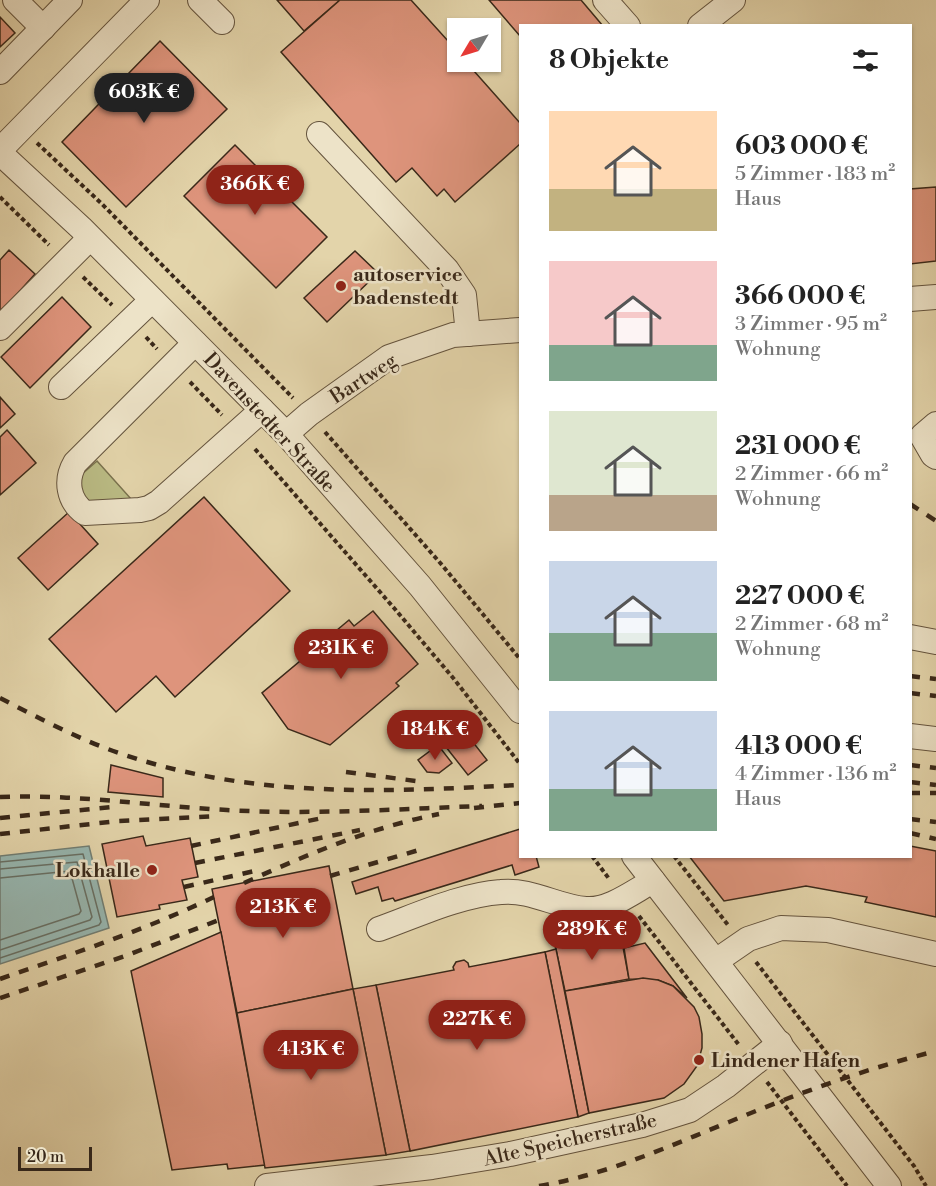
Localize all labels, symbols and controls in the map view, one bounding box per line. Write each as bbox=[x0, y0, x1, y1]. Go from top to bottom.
north arrow bbox=[447, 18, 501, 72]
map controls bbox=[447, 18, 501, 72]
text: 8 Objekte bbox=[549, 44, 669, 76]
icon: filters bbox=[849, 44, 882, 77]
pin: 603K € bbox=[95, 73, 193, 124]
text: 603K € bbox=[108, 80, 180, 105]
text: 603 000 € bbox=[735, 130, 868, 162]
icon: home bbox=[597, 135, 669, 207]
text: 5 Zimmer · 183 m² bbox=[735, 162, 895, 187]
pin: 366K € bbox=[206, 165, 304, 216]
text: 366K € bbox=[220, 172, 290, 197]
text: Haus bbox=[735, 187, 781, 212]
place label: autoservice badenstedt bbox=[353, 263, 463, 311]
marker: autoservice badenstedt bbox=[334, 279, 348, 293]
text: 366 000 € bbox=[735, 280, 865, 312]
icon: home bbox=[597, 285, 669, 357]
text: 3 Zimmer · 95 m² bbox=[735, 312, 887, 337]
text: Wohnung bbox=[735, 337, 821, 362]
street label: Davenstedter Straße bbox=[197, 348, 340, 498]
street label: Bartweg bbox=[325, 348, 402, 411]
text: 231 000 € bbox=[735, 430, 861, 462]
icon: home bbox=[597, 435, 669, 507]
text: 2 Zimmer · 66 m² bbox=[735, 462, 888, 487]
text: Wohnung bbox=[735, 487, 821, 512]
text: 227 000 € bbox=[735, 580, 865, 612]
icon: home bbox=[597, 585, 669, 657]
text: 2 Zimmer · 68 m² bbox=[735, 612, 889, 637]
pin: 231K € bbox=[292, 629, 390, 680]
text: 231K € bbox=[308, 636, 374, 661]
text: Wohnung bbox=[735, 637, 821, 662]
pin: 184K € bbox=[386, 710, 484, 761]
text: 184K € bbox=[401, 717, 469, 742]
text: 413 000 € bbox=[735, 730, 862, 762]
icon: home bbox=[597, 735, 669, 807]
text: 4 Zimmer · 136 m² bbox=[735, 762, 896, 787]
text: Haus bbox=[735, 787, 781, 812]
place label: Lokhalle bbox=[55, 859, 140, 884]
marker: Lokhalle bbox=[145, 863, 159, 877]
pin: 213K € bbox=[234, 888, 332, 939]
text: 213K € bbox=[250, 895, 316, 920]
pin: 289K € bbox=[543, 910, 641, 961]
text: 289K € bbox=[557, 917, 627, 942]
pin: 227K € bbox=[428, 1000, 526, 1051]
text: 227K € bbox=[442, 1007, 512, 1032]
pin: 413K € bbox=[262, 1030, 360, 1081]
text: 413K € bbox=[277, 1037, 345, 1062]
place label: Lindener Hafen bbox=[711, 1049, 861, 1074]
marker: Lindener Hafen bbox=[692, 1053, 706, 1067]
street label: Alte Speicherstraße bbox=[480, 1108, 659, 1173]
scale bar bbox=[18, 1144, 92, 1172]
text: 20 m bbox=[27, 1147, 64, 1167]

